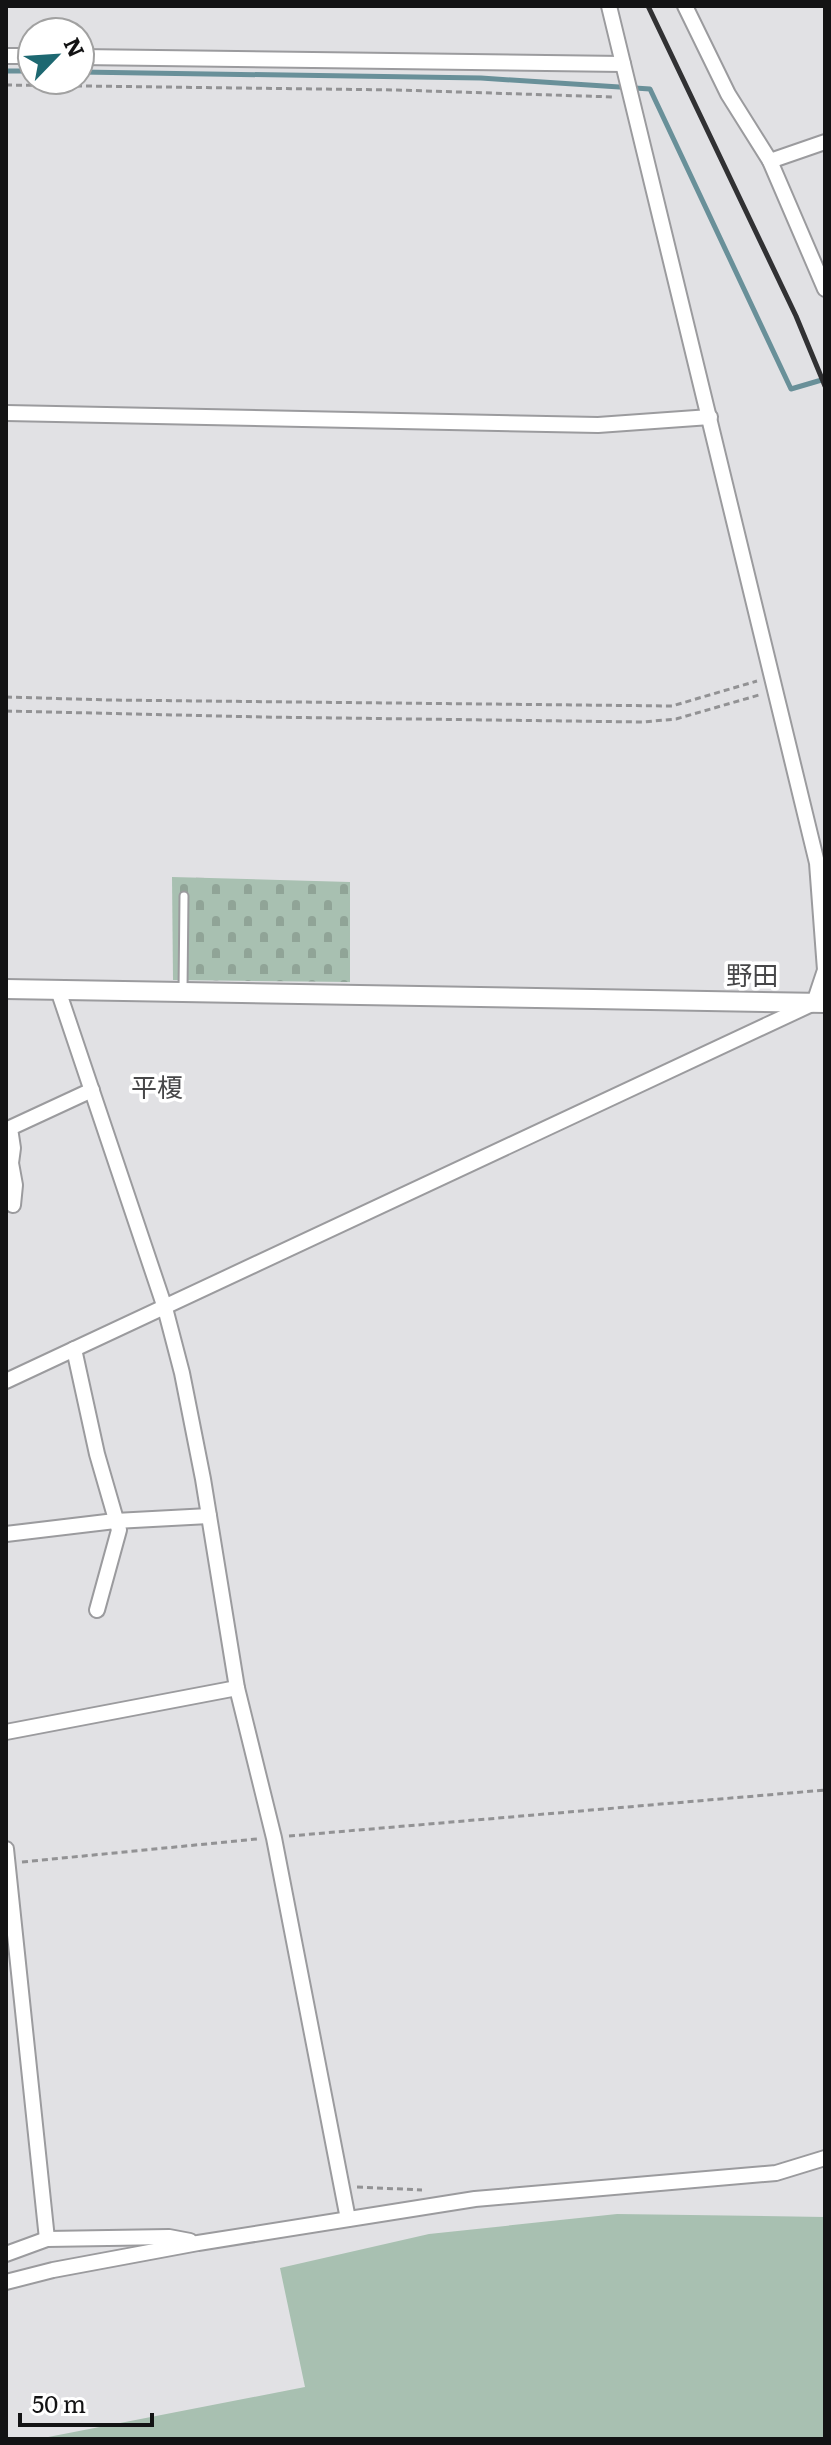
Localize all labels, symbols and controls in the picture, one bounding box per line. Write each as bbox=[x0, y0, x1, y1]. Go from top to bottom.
north arrow bbox=[16, 16, 96, 96]
text: N bbox=[57, 32, 94, 62]
district label: 野田 bbox=[726, 954, 778, 993]
district label: 平榎 bbox=[131, 1066, 183, 1105]
scale bar bbox=[20, 2377, 152, 2427]
text: 50 m bbox=[32, 2385, 86, 2420]

